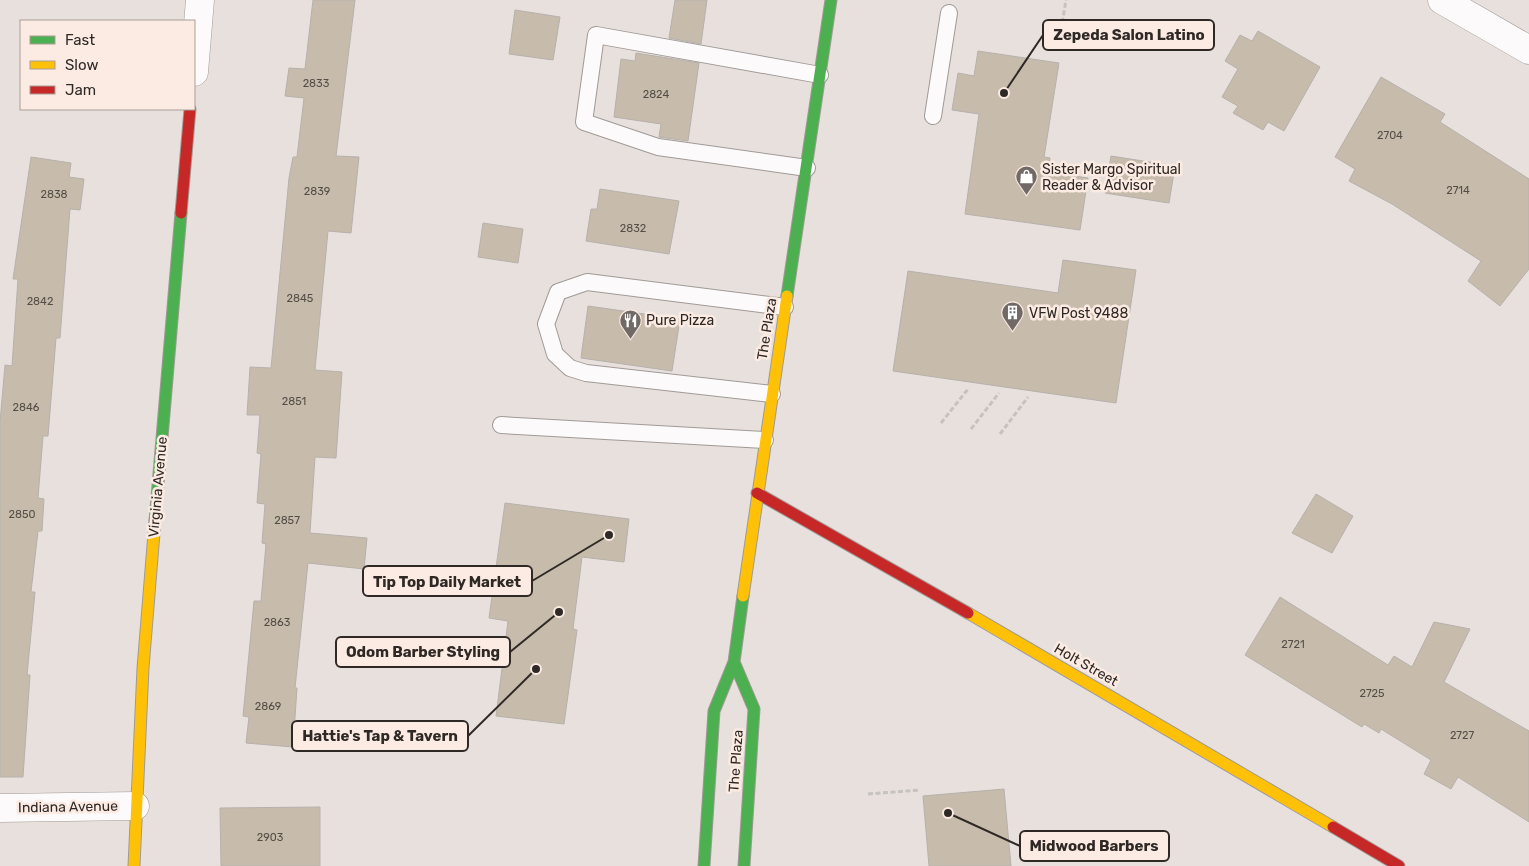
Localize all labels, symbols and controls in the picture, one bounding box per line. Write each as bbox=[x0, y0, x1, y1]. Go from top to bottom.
legend bbox=[20, 20, 195, 110]
callout: Zepeda Salon Latino bbox=[1043, 20, 1214, 50]
text: Zepeda Salon Latino bbox=[1053, 26, 1205, 44]
text: Fast bbox=[65, 31, 95, 49]
text: Slow bbox=[65, 56, 98, 74]
house number: 2833 bbox=[303, 77, 330, 90]
text: Jam bbox=[65, 81, 96, 99]
house number: 2824 bbox=[643, 88, 669, 101]
house number: 2704 bbox=[1377, 129, 1403, 142]
place label: Sister Margo Spiritual Reader & Advisor bbox=[1042, 161, 1181, 194]
shop icon: Sister Margo Spiritual Reader & Advisor bbox=[1014, 165, 1038, 196]
house number: 2714 bbox=[1446, 184, 1470, 197]
house number: 2839 bbox=[304, 185, 330, 198]
house number: 2838 bbox=[40, 188, 68, 201]
house number: 2832 bbox=[620, 222, 646, 235]
house number: 2845 bbox=[287, 292, 314, 305]
house number: 2842 bbox=[27, 295, 53, 308]
street label: The Plaza bbox=[754, 297, 780, 361]
building icon: VFW Post 9488 bbox=[1001, 301, 1025, 332]
place label: VFW Post 9488 bbox=[1029, 305, 1128, 322]
restaurant icon: Pure Pizza bbox=[618, 308, 642, 339]
place label: Pure Pizza bbox=[646, 312, 714, 329]
house number: 2851 bbox=[282, 395, 306, 408]
house number: 2846 bbox=[13, 401, 40, 414]
street label: Virginia Avenue bbox=[145, 436, 171, 538]
house number: 2850 bbox=[9, 508, 35, 521]
house number: 2857 bbox=[274, 514, 300, 527]
callout: Tip Top Daily Market bbox=[363, 566, 532, 596]
text: Tip Top Daily Market bbox=[373, 573, 521, 591]
house number: 2863 bbox=[264, 616, 291, 629]
callout: Odom Barber Styling bbox=[336, 637, 510, 667]
house number: 2721 bbox=[1281, 638, 1305, 651]
street label: Holt Street bbox=[1051, 640, 1121, 690]
text: Odom Barber Styling bbox=[346, 643, 500, 661]
house number: 2725 bbox=[1359, 687, 1385, 700]
house number: 2869 bbox=[255, 700, 281, 713]
callout: Hattie's Tap & Tavern bbox=[292, 721, 468, 751]
text: Hattie's Tap & Tavern bbox=[302, 727, 458, 745]
street label: The Plaza bbox=[725, 729, 747, 793]
house number: 2727 bbox=[1450, 729, 1474, 742]
street label: Indiana Avenue bbox=[18, 798, 118, 816]
house number: 2903 bbox=[257, 831, 284, 844]
callout: Midwood Barbers bbox=[1020, 831, 1169, 861]
text: Midwood Barbers bbox=[1029, 837, 1159, 855]

